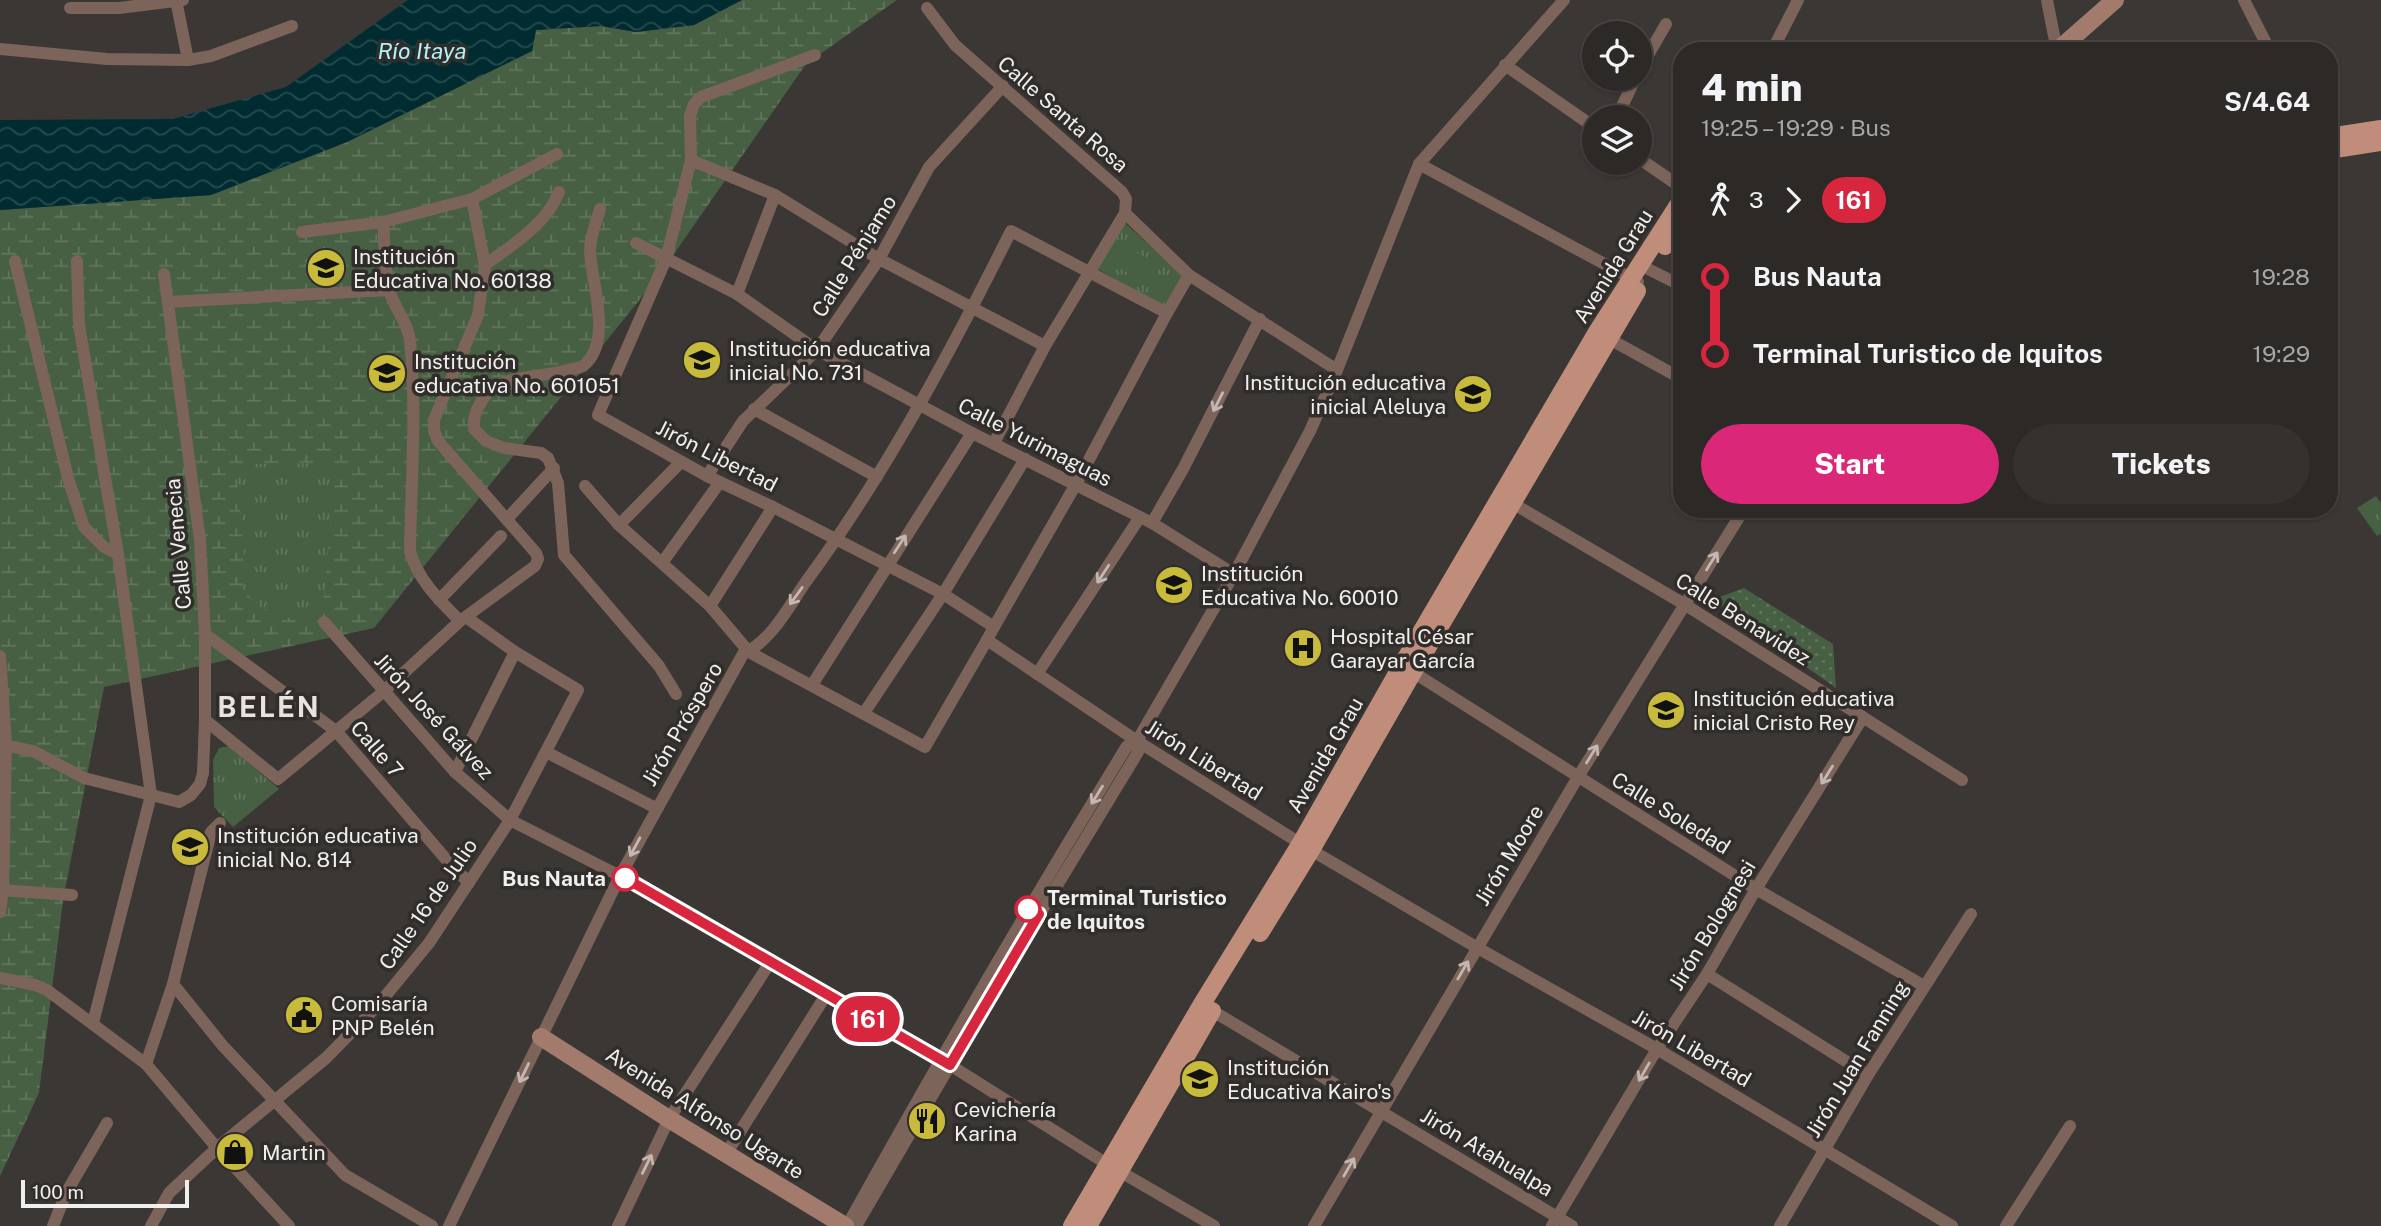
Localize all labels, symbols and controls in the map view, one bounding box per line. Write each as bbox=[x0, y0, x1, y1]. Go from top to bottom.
map controls bbox=[1582, 21, 1652, 175]
button: locate bbox=[1582, 21, 1652, 91]
water label: Río Itaya bbox=[377, 37, 467, 64]
street label: Calle Santa Rosa bbox=[993, 51, 1133, 177]
text: 4 min bbox=[1701, 65, 1803, 110]
text: S/4.64 bbox=[2224, 86, 2310, 117]
button: layers bbox=[1582, 105, 1652, 175]
text: 19:25 – 19:29 · Bus bbox=[1701, 114, 1891, 141]
icon: walk bbox=[1701, 181, 1739, 219]
icon: forward bbox=[1774, 181, 1812, 219]
text: 3 bbox=[1749, 186, 1764, 213]
text: 161 bbox=[1836, 186, 1872, 214]
street label: Calle Pénjamo bbox=[807, 190, 901, 322]
street label: Avenida Grau bbox=[1568, 204, 1658, 328]
place label: Institución Educativa No. 60138 bbox=[353, 244, 552, 293]
school or university icon: Institución Educativa No. 60138 bbox=[305, 247, 347, 289]
text: Bus Nauta bbox=[1753, 261, 1882, 292]
text: 19:28 bbox=[2252, 263, 2310, 290]
place label: Institución educativa inicial No. 731 bbox=[729, 336, 931, 385]
text: Terminal Turistico de Iquitos bbox=[1753, 338, 2103, 369]
school or university icon: Institución educativa inicial No. 731 bbox=[681, 339, 723, 381]
text: 19:29 bbox=[2253, 340, 2310, 367]
place label: Institución educativa No. 601051 bbox=[414, 349, 620, 398]
school or university icon: Institución educativa No. 601051 bbox=[366, 352, 408, 394]
place label: Institución educativa inicial Aleluya bbox=[1244, 370, 1446, 419]
school or university icon: Institución educativa inicial Aleluya bbox=[1452, 373, 1494, 415]
one-way arrow bbox=[1210, 391, 1224, 412]
street label: Calle Yurimaguas bbox=[954, 392, 1116, 492]
street label: Jirón Libertad bbox=[652, 415, 782, 497]
button: Start bbox=[1701, 424, 1999, 504]
button: Tickets bbox=[2013, 424, 2310, 504]
street label: Calle Venecia bbox=[160, 477, 196, 611]
one-way arrow bbox=[893, 534, 907, 554]
one-way arrow bbox=[1705, 551, 1719, 571]
place label: Institución Educativa No. 60010 bbox=[1201, 561, 1399, 610]
one-way arrow bbox=[1096, 564, 1110, 584]
school or university icon: Institución Educativa No. 60010 bbox=[1153, 564, 1195, 606]
street label: Calle Benavidez bbox=[1671, 568, 1815, 670]
one-way arrow bbox=[789, 586, 804, 605]
place label: Hospital César Garayar García bbox=[1330, 624, 1475, 673]
hospital icon: Hospital César Garayar García bbox=[1282, 627, 1324, 669]
street label: Jirón José Gálvez bbox=[369, 648, 499, 784]
street label: Jirón Próspero bbox=[636, 658, 728, 790]
place label: Institución educativa inicial Cristo Rey bbox=[1693, 686, 1895, 735]
school or university icon: Institución educativa inicial Cristo Rey bbox=[1645, 689, 1687, 731]
district label: BELÉN bbox=[217, 690, 321, 723]
street label: Avenida Grau bbox=[1282, 693, 1368, 817]
street label: Jirón Libertad bbox=[1141, 714, 1267, 806]
street label: Calle 7 bbox=[345, 715, 409, 783]
one-way arrow bbox=[1585, 745, 1600, 764]
one-way arrow bbox=[1820, 764, 1834, 784]
street label: Calle Soledad bbox=[1607, 767, 1735, 859]
one-way arrow bbox=[1090, 784, 1104, 804]
street label: Jirón Moore bbox=[1469, 800, 1549, 910]
place label: Institución educativa inicial No. 814 bbox=[217, 823, 419, 872]
school or university icon: Institución educativa inicial No. 814 bbox=[169, 826, 211, 868]
street label: Calle 16 de Julio bbox=[374, 834, 482, 974]
one-way arrow bbox=[628, 836, 642, 856]
street label: Jirón Bolognesi bbox=[1663, 855, 1761, 995]
marker: Bus Nauta bbox=[612, 865, 638, 891]
place label: Bus Nauta bbox=[502, 866, 606, 891]
place label: Terminal Turistico de Iquitos bbox=[1047, 885, 1227, 934]
marker: Terminal Turistico de Iquitos bbox=[1015, 896, 1041, 922]
one-way arrow bbox=[1456, 961, 1470, 981]
street label: Jirón Juan Fanning bbox=[1800, 976, 1914, 1142]
place label: Comisaría PNP Belén bbox=[331, 991, 435, 1040]
public building icon: Comisaría PNP Belén bbox=[283, 994, 325, 1036]
line badge: 161 bbox=[828, 996, 908, 1042]
street label: Jirón Libertad bbox=[1628, 1004, 1756, 1092]
text: 161 bbox=[850, 1005, 886, 1033]
street label: Avenida Alfonso Ugarte bbox=[601, 1042, 809, 1184]
place label: Institución Educativa Kairo's bbox=[1227, 1055, 1391, 1104]
school or university icon: Institución Educativa Kairo's bbox=[1179, 1058, 1221, 1100]
one-way arrow bbox=[516, 1062, 530, 1083]
one-way arrow bbox=[1636, 1062, 1650, 1082]
place label: Cevichería Karina bbox=[954, 1097, 1056, 1146]
restaurant icon: Cevichería Karina bbox=[906, 1100, 948, 1142]
street label: Jirón Atahualpa bbox=[1416, 1103, 1558, 1201]
shop icon: Martin bbox=[214, 1131, 256, 1173]
place label: Martin bbox=[262, 1140, 326, 1165]
one-way arrow bbox=[642, 1154, 655, 1175]
one-way arrow bbox=[1342, 1157, 1356, 1177]
scale bar bbox=[21, 1177, 189, 1209]
text: 100 m bbox=[32, 1181, 84, 1203]

